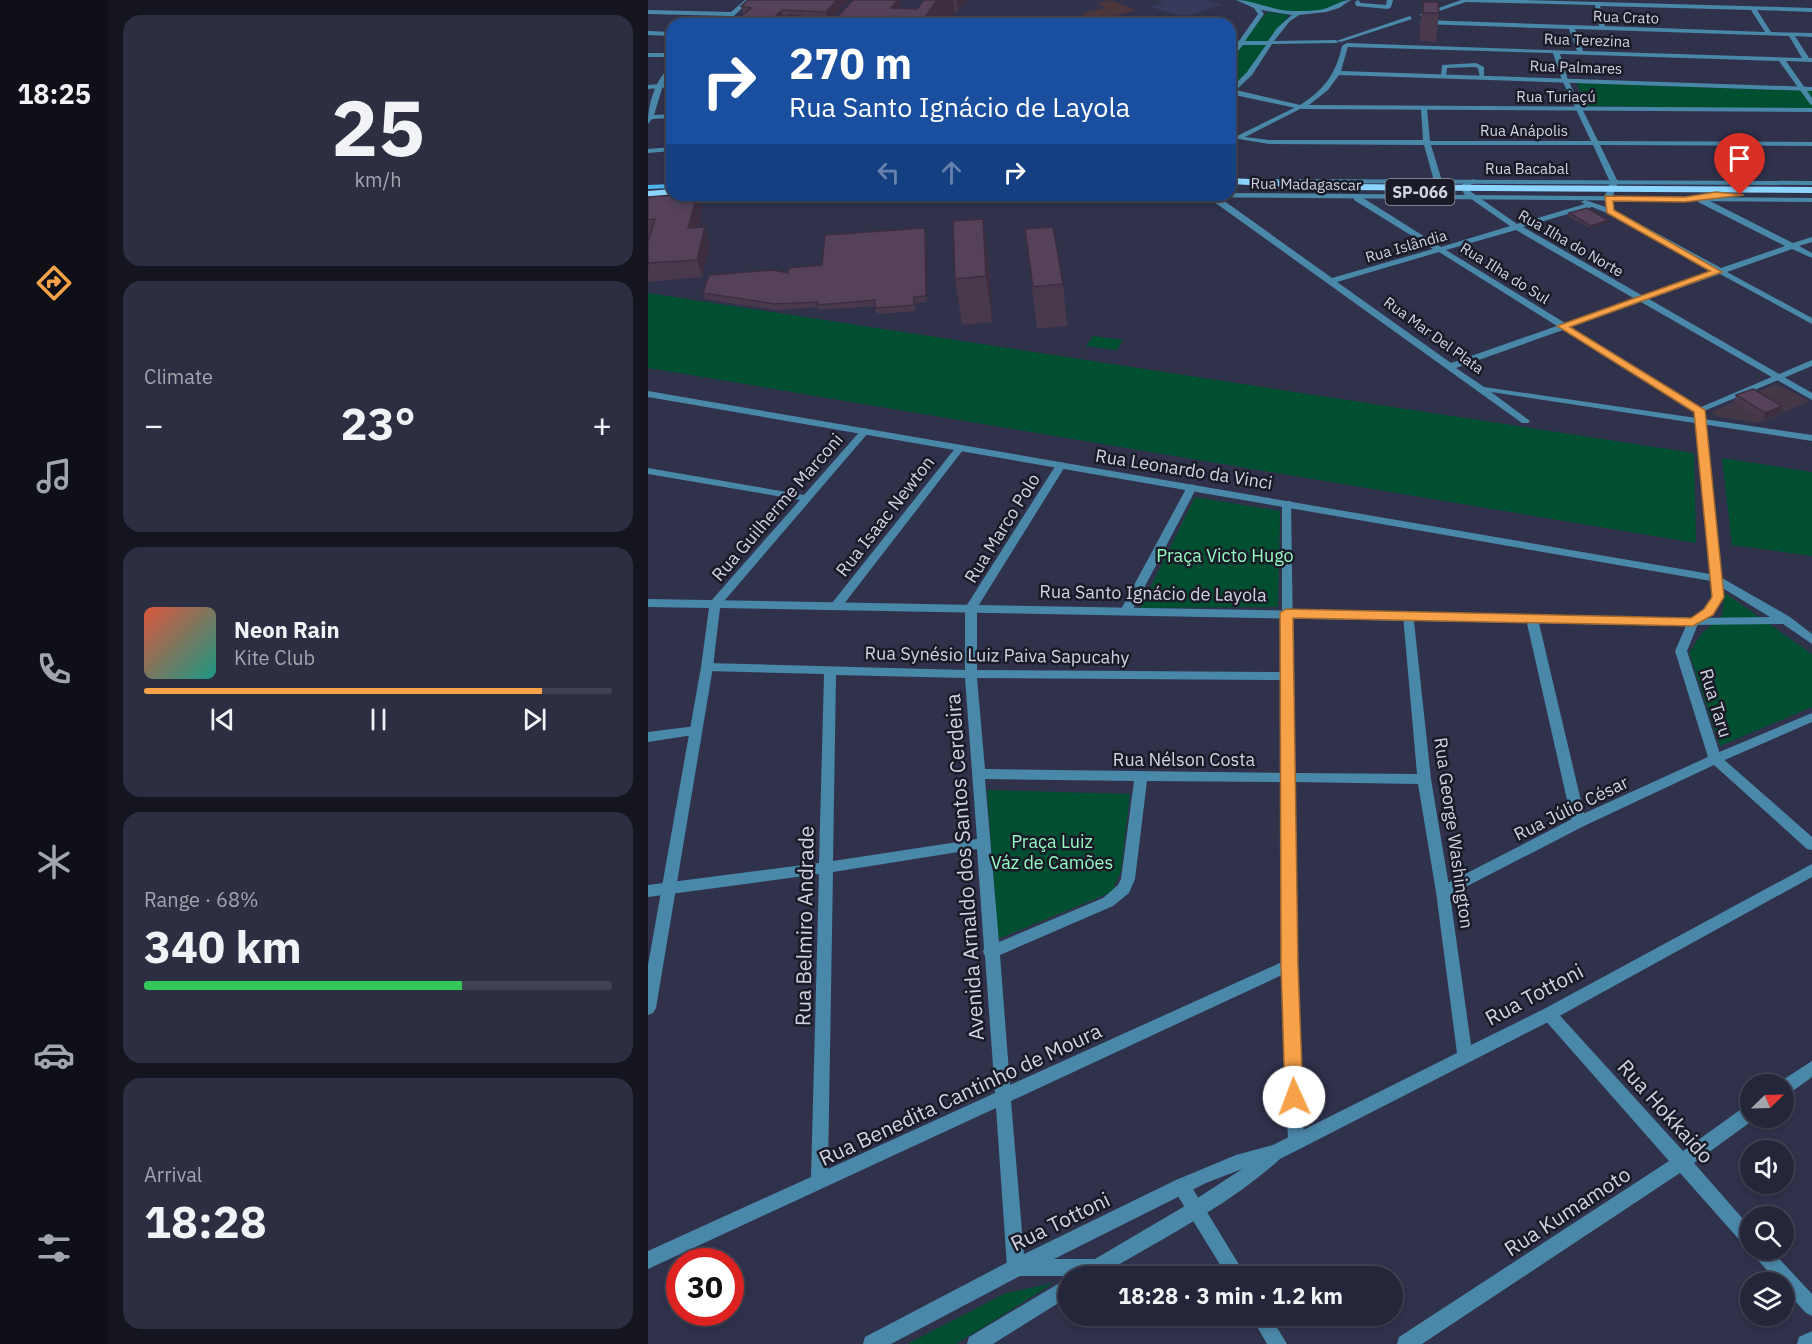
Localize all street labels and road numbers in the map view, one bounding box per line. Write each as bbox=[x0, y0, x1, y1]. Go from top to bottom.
street label: Rua Crato bbox=[1593, 6, 1659, 28]
street label: Rua Terezina bbox=[1544, 29, 1630, 51]
street label: Rua Palmares bbox=[1529, 56, 1623, 78]
street label: Rua Turiaçú bbox=[1516, 87, 1596, 106]
street label: Rua Anápolis bbox=[1480, 121, 1568, 140]
street label: Rua Bacabal bbox=[1485, 159, 1569, 178]
street label: Rua Madagascar bbox=[1250, 174, 1362, 194]
road number: SP-066 bbox=[1386, 179, 1454, 205]
street label: Rua Ilha do Norte bbox=[1515, 205, 1627, 281]
street label: Rua Islândia bbox=[1363, 225, 1449, 267]
street label: Rua Ilha do Sul bbox=[1457, 238, 1553, 308]
street label: Rua Mar Del Plata bbox=[1380, 292, 1488, 378]
street label: Rua Guilherme Marconi bbox=[706, 428, 848, 586]
street label: Rua Leonardo da Vinci bbox=[1094, 444, 1274, 494]
street label: Rua Isaac Newton bbox=[831, 451, 939, 581]
street label: Rua Marco Polo bbox=[959, 469, 1045, 587]
street label: Rua Santo Ignácio de Layola bbox=[1039, 580, 1267, 606]
street label: Rua Synésio Luiz Paiva Sapucahy bbox=[864, 641, 1130, 669]
street label: Rua Taru bbox=[1695, 666, 1737, 740]
street label: Avenida Arnaldo dos Santos Cerdeira bbox=[938, 693, 990, 1041]
street label: Rua George Washington bbox=[1429, 736, 1479, 930]
street label: Rua Nélson Costa bbox=[1113, 748, 1256, 771]
street label: Rua Júlio César bbox=[1510, 770, 1632, 846]
street label: Rua Belmiro Andrade bbox=[788, 826, 820, 1026]
street label: Rua Tottoni bbox=[1480, 956, 1588, 1032]
street label: Rua Benedita Cantinho de Moura bbox=[814, 1016, 1106, 1172]
street label: Rua Hokkaido bbox=[1612, 1053, 1720, 1169]
street label: Rua Kumamoto bbox=[1498, 1160, 1636, 1262]
street label: Rua Tottoni bbox=[1006, 1185, 1114, 1257]

